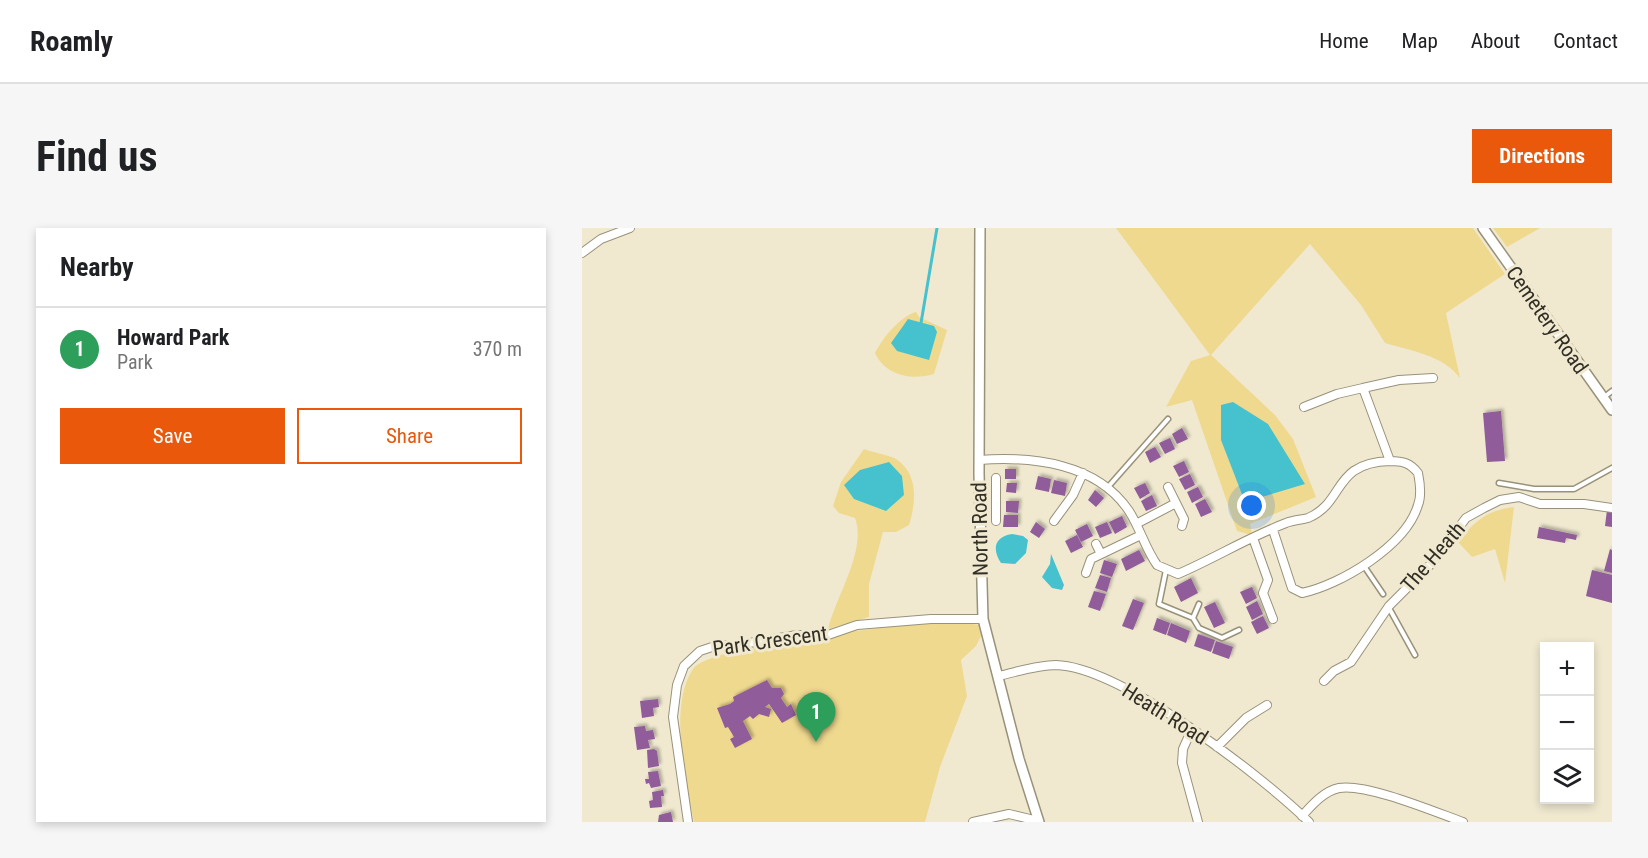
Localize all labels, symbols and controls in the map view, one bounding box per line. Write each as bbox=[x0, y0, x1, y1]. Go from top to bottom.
text: Roamly bbox=[30, 25, 113, 58]
text: Home bbox=[1319, 29, 1369, 53]
text: Map bbox=[1402, 29, 1438, 53]
text: About bbox=[1471, 29, 1520, 53]
text: Contact bbox=[1553, 29, 1618, 53]
button: Directions bbox=[1472, 129, 1612, 183]
text: Find us bbox=[36, 132, 157, 181]
text: Nearby bbox=[60, 252, 134, 282]
street label: Cemetery Road bbox=[1501, 262, 1593, 378]
text: Howard Park bbox=[117, 325, 229, 350]
text: 1 bbox=[74, 337, 85, 361]
text: 370 m bbox=[473, 337, 522, 361]
text: Park bbox=[117, 350, 153, 374]
button: Save bbox=[60, 408, 285, 464]
button: Share bbox=[297, 408, 522, 464]
street label: North Road bbox=[967, 482, 993, 576]
your location bbox=[1237, 491, 1266, 520]
street label: The Heath bbox=[1396, 517, 1470, 597]
street label: Park Crescent bbox=[711, 621, 829, 661]
map controls bbox=[1540, 642, 1594, 804]
button: + bbox=[1540, 642, 1594, 696]
street label: Heath Road bbox=[1118, 678, 1212, 750]
pin: 1 bbox=[796, 692, 836, 742]
button: − bbox=[1540, 696, 1594, 750]
button: layers bbox=[1540, 750, 1594, 804]

